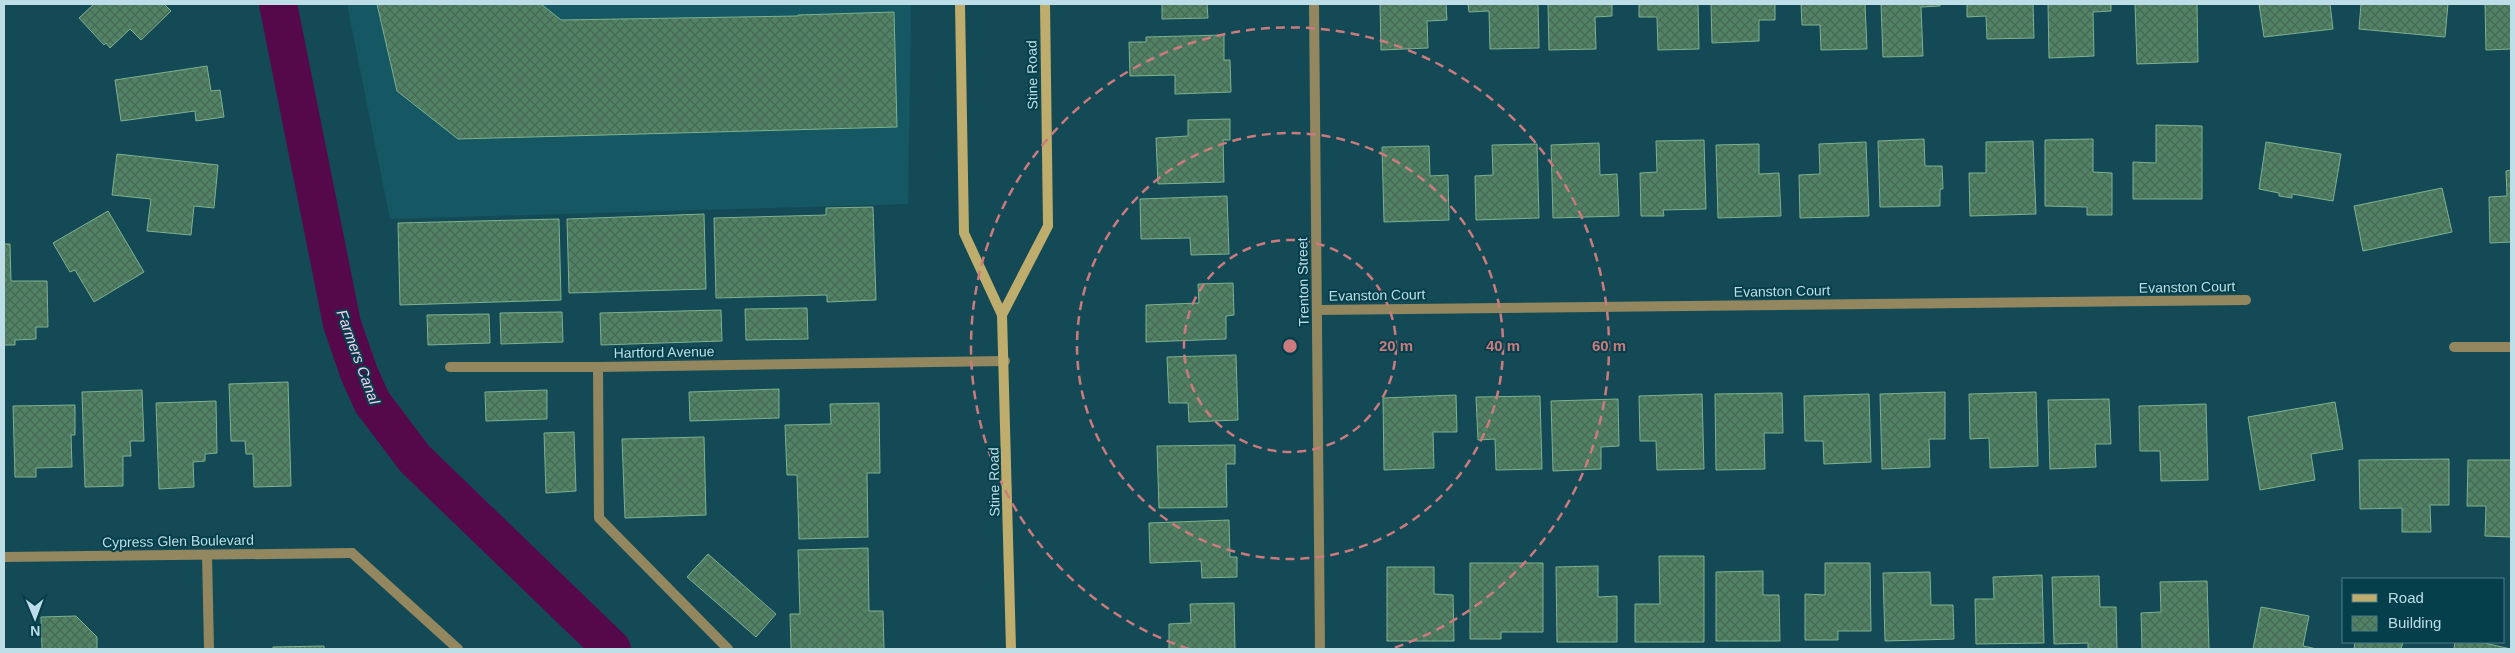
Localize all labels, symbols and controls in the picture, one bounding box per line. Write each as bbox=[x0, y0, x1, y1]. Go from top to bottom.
street label: Stine Road bbox=[1023, 40, 1041, 110]
street label: Trenton Street bbox=[1294, 237, 1312, 327]
street label: Evanston Court bbox=[2139, 278, 2235, 296]
street label: Evanston Court bbox=[1734, 282, 1830, 300]
street label: Evanston Court bbox=[1329, 286, 1425, 304]
water label: Farmers Canal bbox=[334, 307, 384, 407]
centre of rings bbox=[1281, 337, 1299, 355]
text: 20 m bbox=[1379, 337, 1413, 354]
text: 40 m bbox=[1486, 337, 1520, 354]
text: 60 m bbox=[1592, 337, 1626, 354]
street label: Hartford Avenue bbox=[613, 343, 715, 361]
street label: Stine Road bbox=[985, 447, 1003, 517]
street label: Cypress Glen Boulevard bbox=[102, 532, 254, 550]
legend bbox=[2342, 578, 2505, 643]
text: Road bbox=[2388, 589, 2424, 606]
north arrow bbox=[10, 593, 60, 643]
text: Building bbox=[2388, 614, 2441, 631]
text: N bbox=[30, 623, 40, 639]

